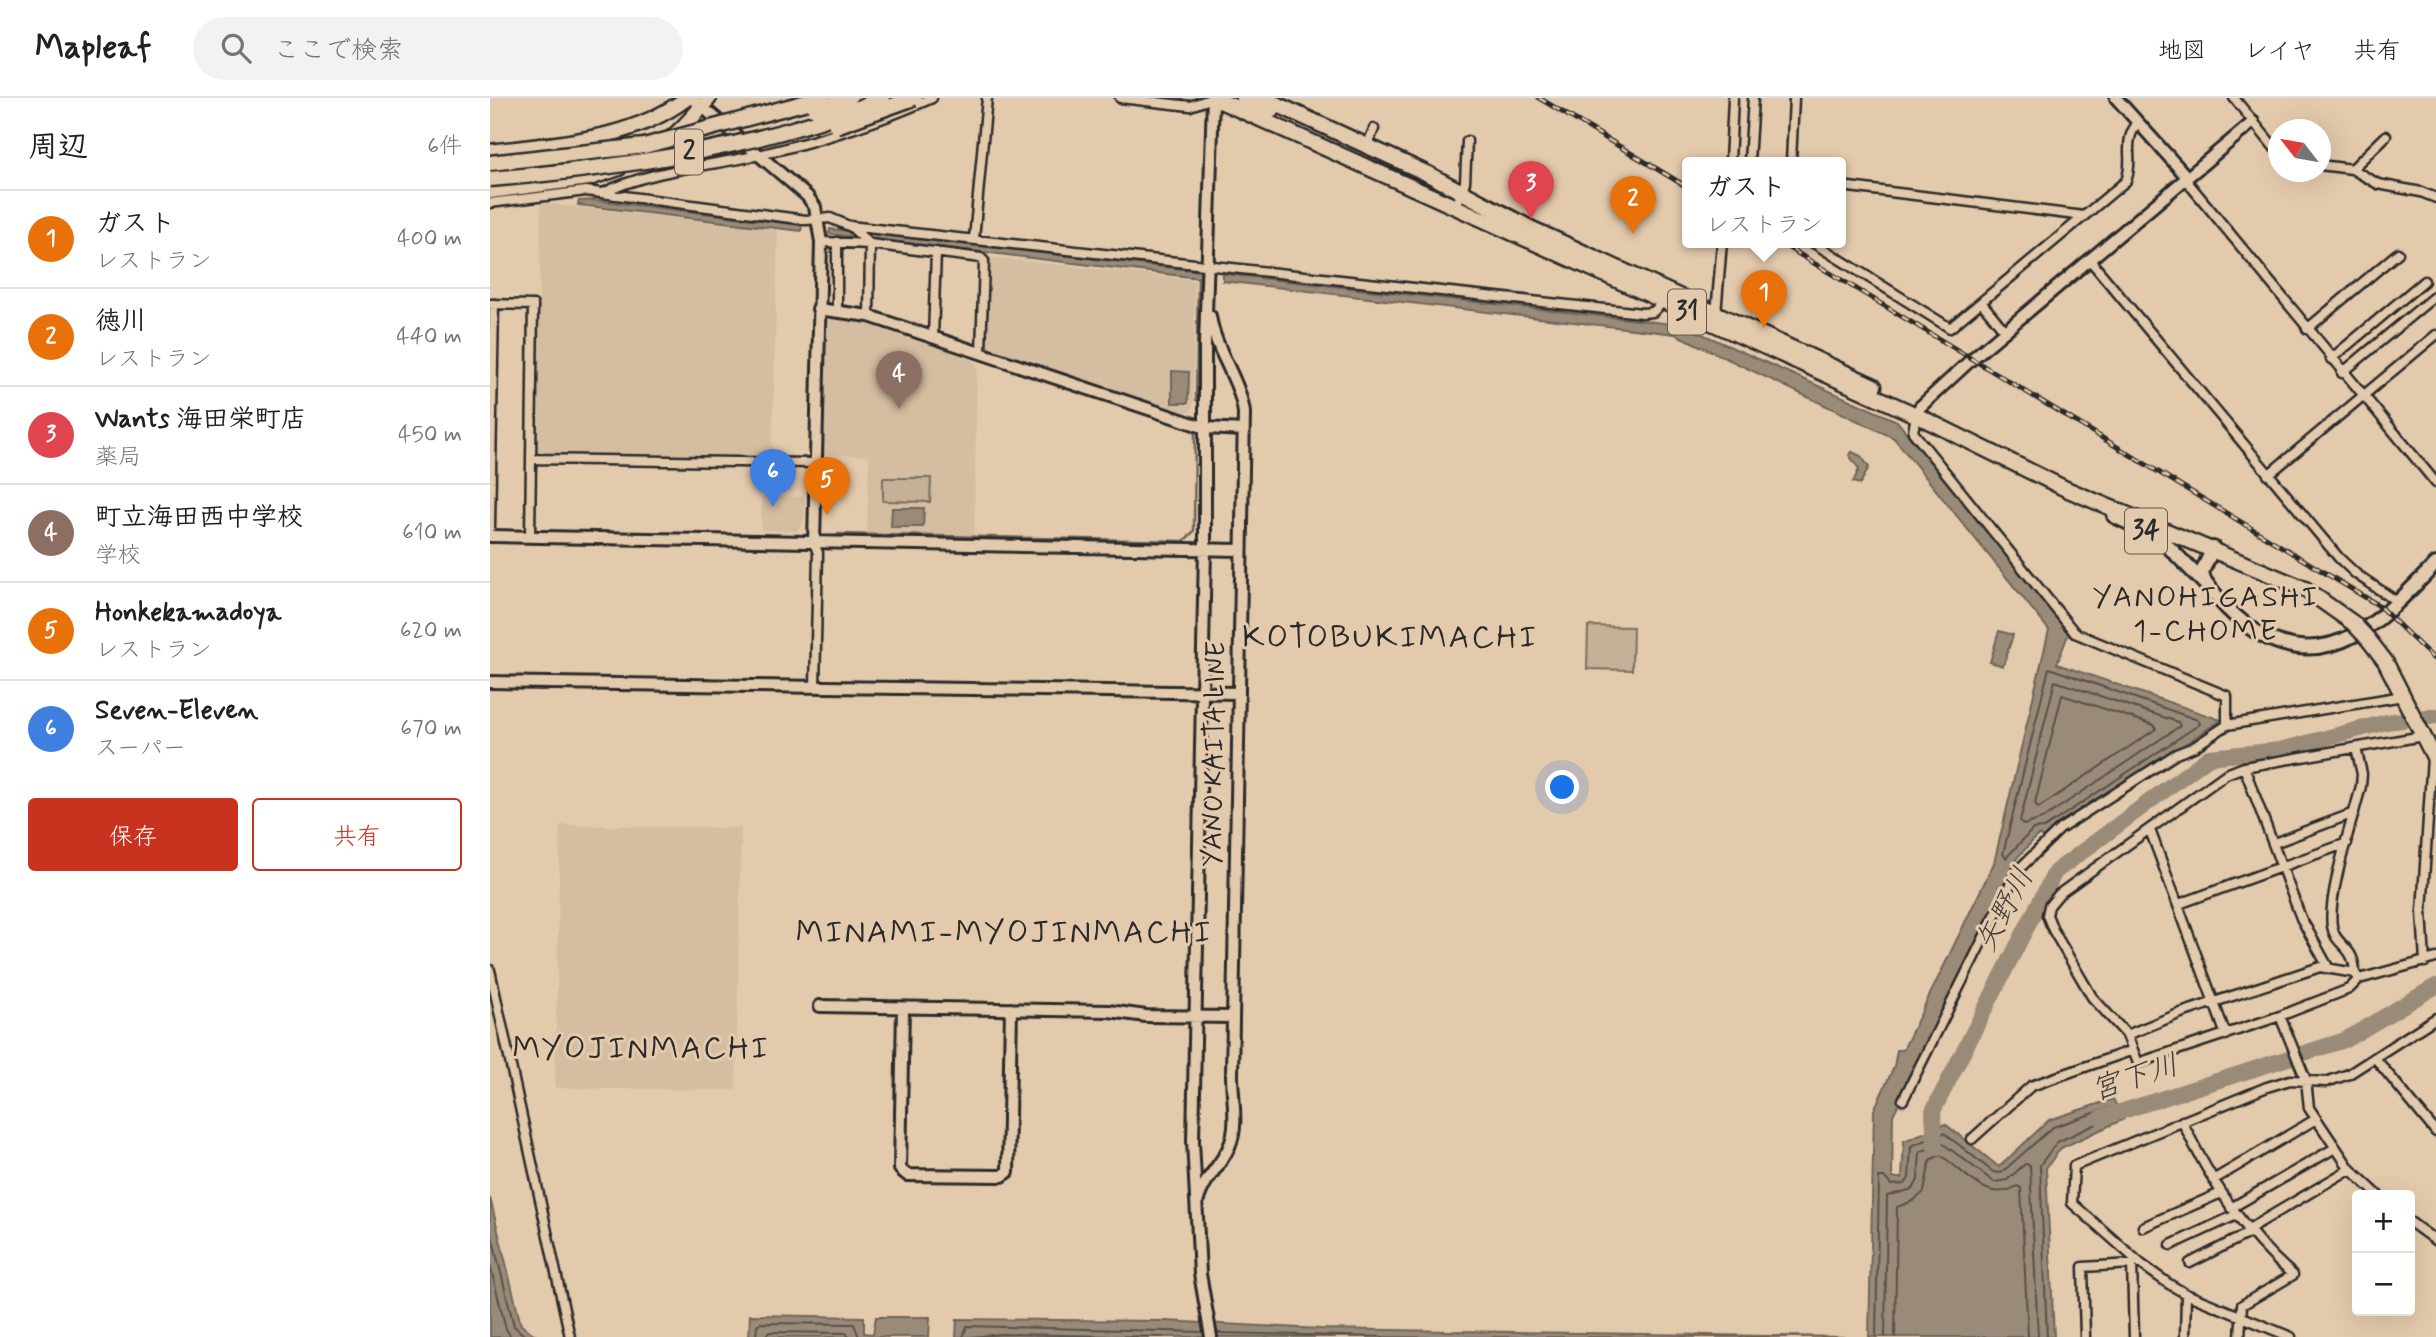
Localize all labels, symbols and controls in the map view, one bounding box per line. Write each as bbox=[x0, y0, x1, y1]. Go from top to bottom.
search box bbox=[193, 17, 683, 80]
text: Mapleaf bbox=[35, 26, 151, 70]
icon: search bbox=[217, 29, 255, 67]
text: ここで検索 bbox=[273, 34, 403, 68]
text: 地図 bbox=[2158, 36, 2206, 67]
text: レイヤ bbox=[2244, 36, 2315, 67]
text: 共有 bbox=[2353, 36, 2401, 67]
north arrow bbox=[2268, 119, 2331, 182]
text: 周辺 bbox=[28, 128, 88, 167]
road number: 2 bbox=[675, 130, 703, 174]
text: 6件 bbox=[427, 132, 462, 162]
popup bbox=[1682, 157, 1846, 248]
pin: 3 bbox=[1508, 161, 1554, 219]
text: ガスト bbox=[1706, 171, 1786, 205]
pin: 2 bbox=[1610, 176, 1656, 234]
text: ガスト bbox=[95, 207, 176, 241]
text: レストラン bbox=[1706, 211, 1822, 241]
text: 1 bbox=[46, 224, 56, 254]
text: 400 m bbox=[397, 224, 462, 254]
text: レストラン bbox=[95, 247, 212, 277]
pin: 1 bbox=[1741, 270, 1787, 328]
road number: 31 bbox=[1668, 290, 1706, 334]
text: 徳川 bbox=[95, 305, 147, 339]
text: 2 bbox=[45, 322, 57, 352]
text: 440 m bbox=[396, 322, 462, 352]
text: レストラン bbox=[95, 345, 212, 375]
pin: 4 bbox=[876, 351, 922, 409]
text: Wants 海田栄町店 bbox=[95, 403, 306, 437]
text: 3 bbox=[46, 420, 56, 450]
text: 450 m bbox=[398, 420, 462, 450]
text: 薬局 bbox=[95, 443, 141, 473]
pin: 6 bbox=[750, 449, 796, 507]
pin: 5 bbox=[804, 457, 850, 515]
text: 町立海田西中学校 bbox=[95, 501, 303, 535]
road number: 34 bbox=[2125, 508, 2167, 554]
text: 4 bbox=[44, 518, 58, 548]
text: 610 m bbox=[402, 518, 462, 548]
text: 学校 bbox=[95, 541, 141, 571]
district label: YANOHIGASHI 1-CHOME bbox=[2093, 578, 2319, 651]
text: Honkekamadoya bbox=[95, 596, 281, 630]
text: 5 bbox=[44, 616, 58, 646]
text: 620 m bbox=[400, 616, 462, 646]
district label: KOTOBUKIMACHI bbox=[1242, 617, 1538, 659]
text: レストラン bbox=[95, 636, 212, 666]
street label: YANO KAITA LINE bbox=[1195, 641, 1235, 867]
text: Seven-Eleven bbox=[95, 694, 258, 728]
text: 6 bbox=[45, 714, 57, 744]
text: 670 m bbox=[400, 714, 462, 744]
text: スーパー bbox=[95, 734, 186, 764]
your location bbox=[1545, 770, 1579, 804]
button: 保存 bbox=[28, 798, 238, 871]
button: 共有 bbox=[252, 798, 462, 871]
water label: 矢野川 bbox=[1967, 861, 2043, 959]
district label: MINAMI-MYOJINMACHI bbox=[795, 912, 1213, 954]
district label: MYOJINMACHI bbox=[512, 1028, 770, 1070]
water label: 宮下川 bbox=[2086, 1046, 2184, 1110]
map controls bbox=[2352, 1190, 2415, 1316]
button: + bbox=[2352, 1190, 2415, 1253]
button: − bbox=[2352, 1253, 2415, 1316]

